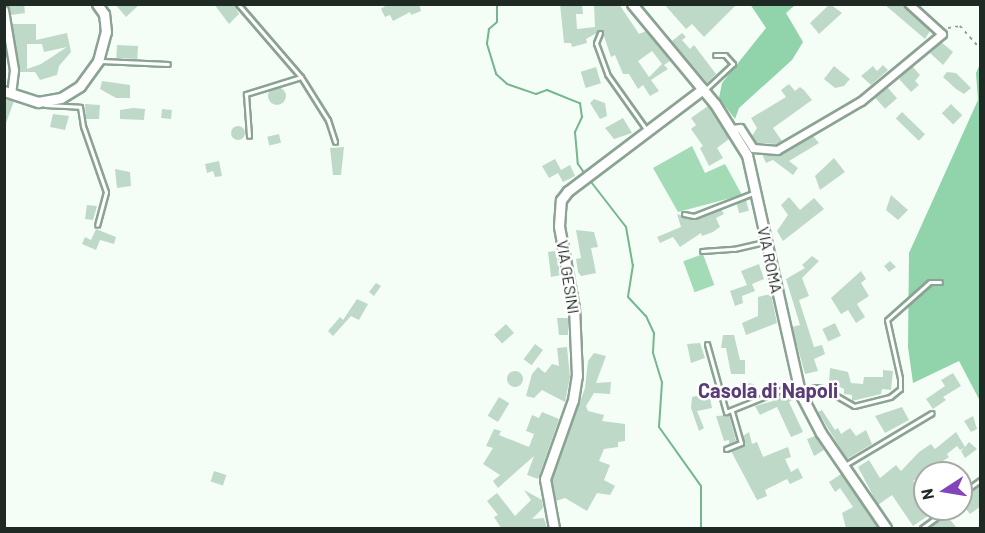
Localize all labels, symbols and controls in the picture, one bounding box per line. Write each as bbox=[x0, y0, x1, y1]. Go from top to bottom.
street label: VIA ROMA bbox=[754, 225, 786, 295]
street label: VIA GESINI bbox=[553, 239, 583, 315]
district label: Casola di Napoli bbox=[698, 378, 838, 402]
north arrow bbox=[913, 461, 973, 521]
text: N bbox=[916, 487, 937, 502]

